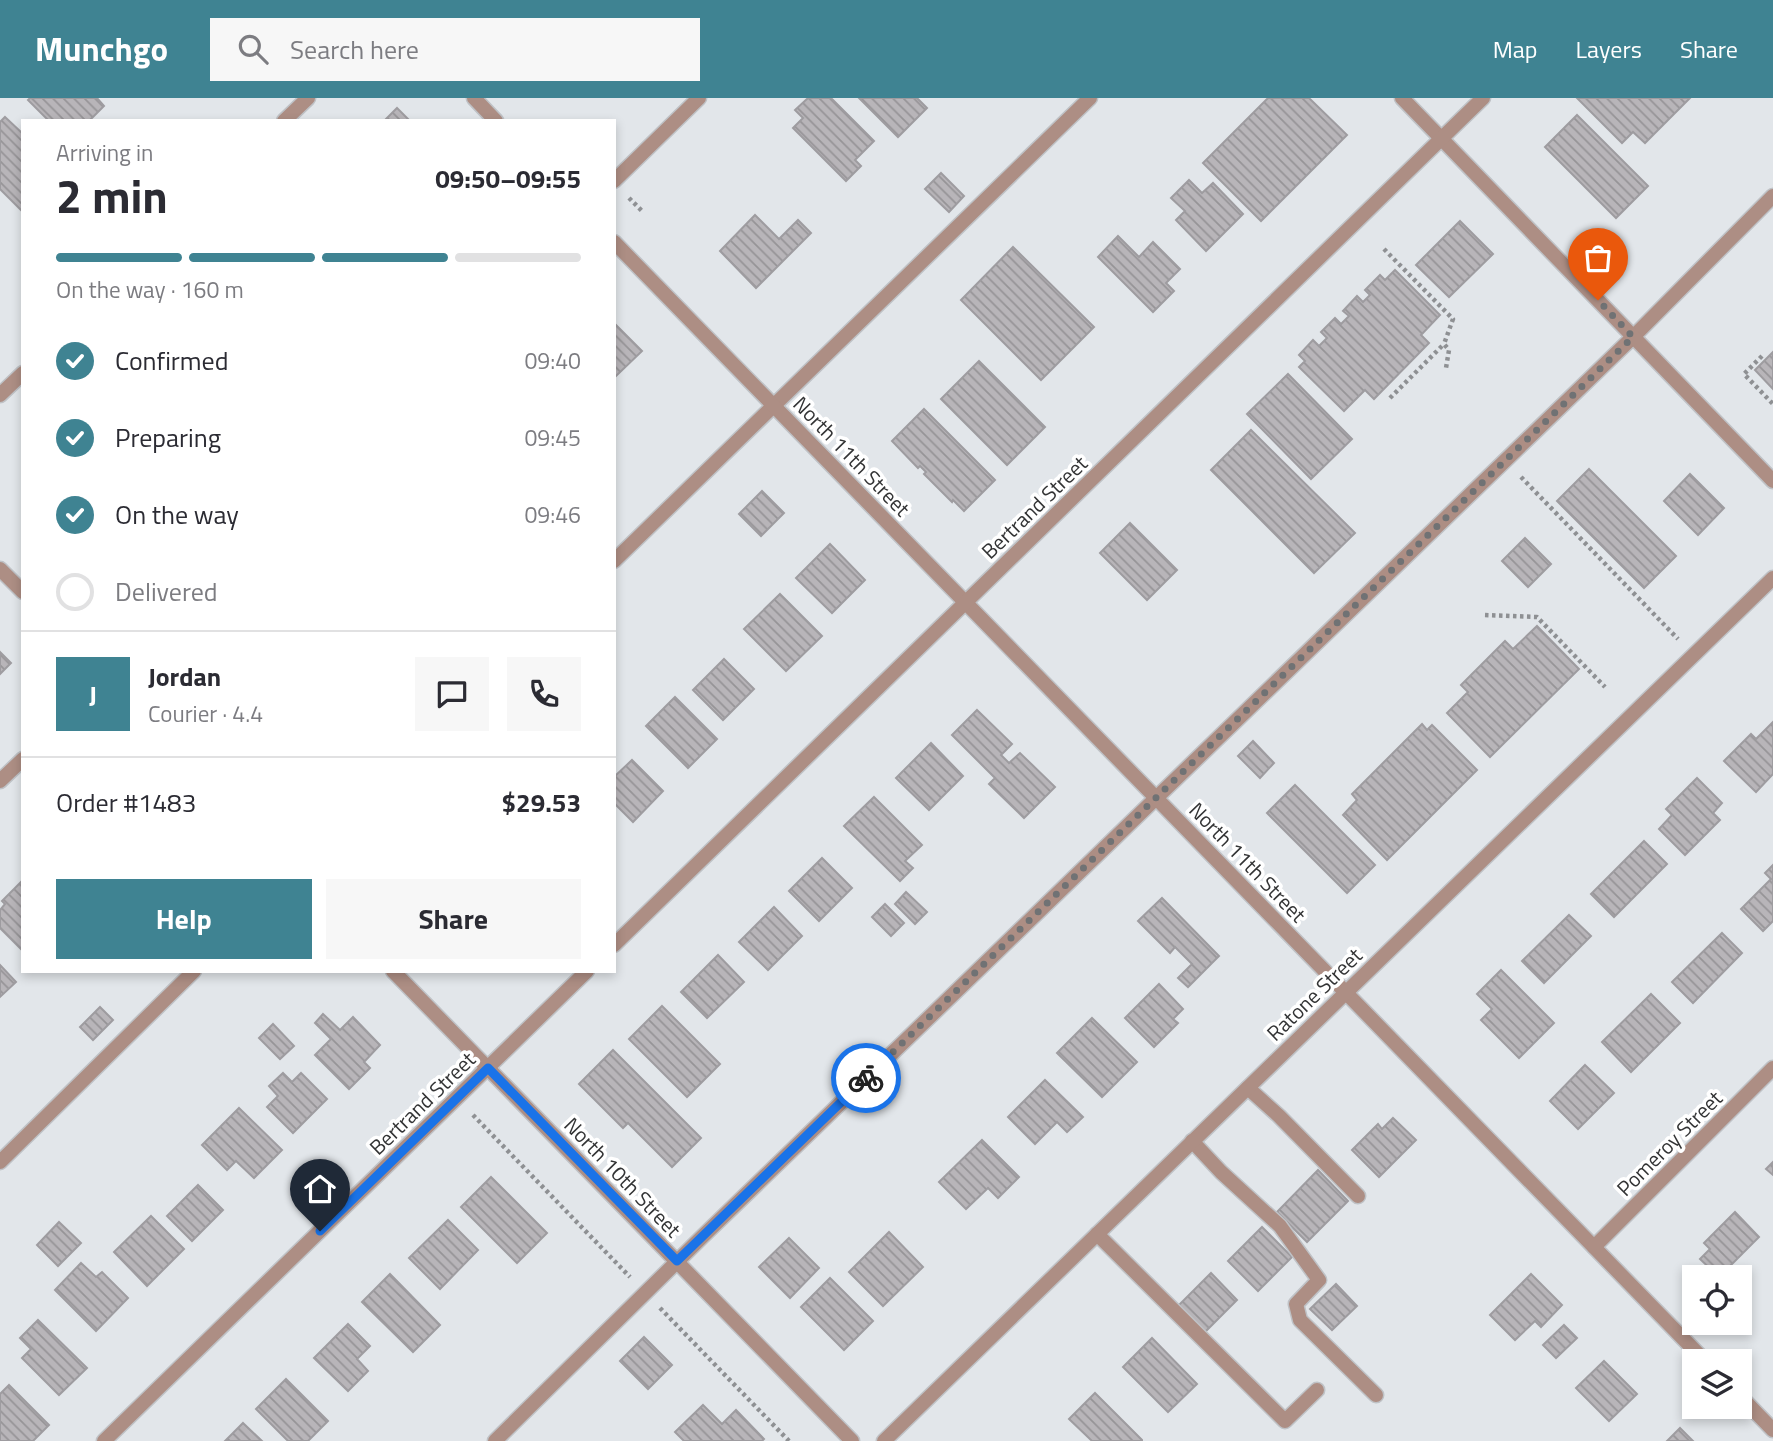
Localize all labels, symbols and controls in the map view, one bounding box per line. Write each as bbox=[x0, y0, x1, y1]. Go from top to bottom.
search box bbox=[210, 18, 700, 81]
text: Munchgo bbox=[35, 24, 168, 74]
icon: search bbox=[234, 30, 272, 68]
text: Search here bbox=[290, 30, 419, 69]
text: Map bbox=[1493, 31, 1538, 67]
text: Layers bbox=[1576, 31, 1642, 67]
text: Share bbox=[1680, 31, 1738, 67]
text: Arriving in bbox=[56, 135, 153, 170]
text: 09:50–09:55 bbox=[435, 159, 581, 198]
text: 2 min bbox=[56, 161, 168, 231]
pin bbox=[1568, 228, 1628, 300]
icon: bag bbox=[1579, 239, 1617, 277]
text: On the way · 160 m bbox=[56, 272, 244, 307]
text: Confirmed bbox=[115, 341, 229, 380]
icon: check bbox=[56, 342, 94, 380]
text: 09:40 bbox=[524, 343, 581, 378]
street label: North 11th Street bbox=[786, 389, 918, 524]
text: Preparing bbox=[115, 418, 221, 457]
icon: check bbox=[56, 419, 94, 457]
text: 09:45 bbox=[524, 420, 581, 455]
street label: Bertrand Street bbox=[974, 447, 1095, 566]
text: On the way bbox=[115, 495, 239, 534]
icon: check bbox=[56, 496, 94, 534]
text: 09:46 bbox=[524, 497, 581, 532]
text: Delivered bbox=[115, 572, 218, 611]
text: Jordan bbox=[148, 657, 221, 696]
button: chat bbox=[415, 657, 489, 731]
button: phone bbox=[507, 657, 581, 731]
text: J bbox=[89, 675, 97, 714]
text: Courier · 4.4 bbox=[148, 696, 263, 731]
text: Order #1483 bbox=[56, 783, 196, 822]
text: $29.53 bbox=[502, 783, 581, 822]
street label: North 11th Street bbox=[1182, 795, 1314, 930]
button: Help bbox=[56, 879, 312, 959]
button: Share bbox=[326, 879, 581, 959]
street label: Ratone Street bbox=[1259, 939, 1370, 1048]
street label: Bertrand Street bbox=[362, 1043, 483, 1162]
courier bbox=[831, 1043, 901, 1113]
icon: bike bbox=[847, 1059, 885, 1097]
street label: Pomeroy Street bbox=[1609, 1082, 1730, 1203]
street label: North 10th Street bbox=[557, 1110, 689, 1245]
pin bbox=[290, 1159, 350, 1231]
icon: home bbox=[301, 1170, 339, 1208]
map controls bbox=[1682, 1265, 1752, 1419]
button: locate bbox=[1682, 1265, 1752, 1335]
button: layers bbox=[1682, 1349, 1752, 1419]

